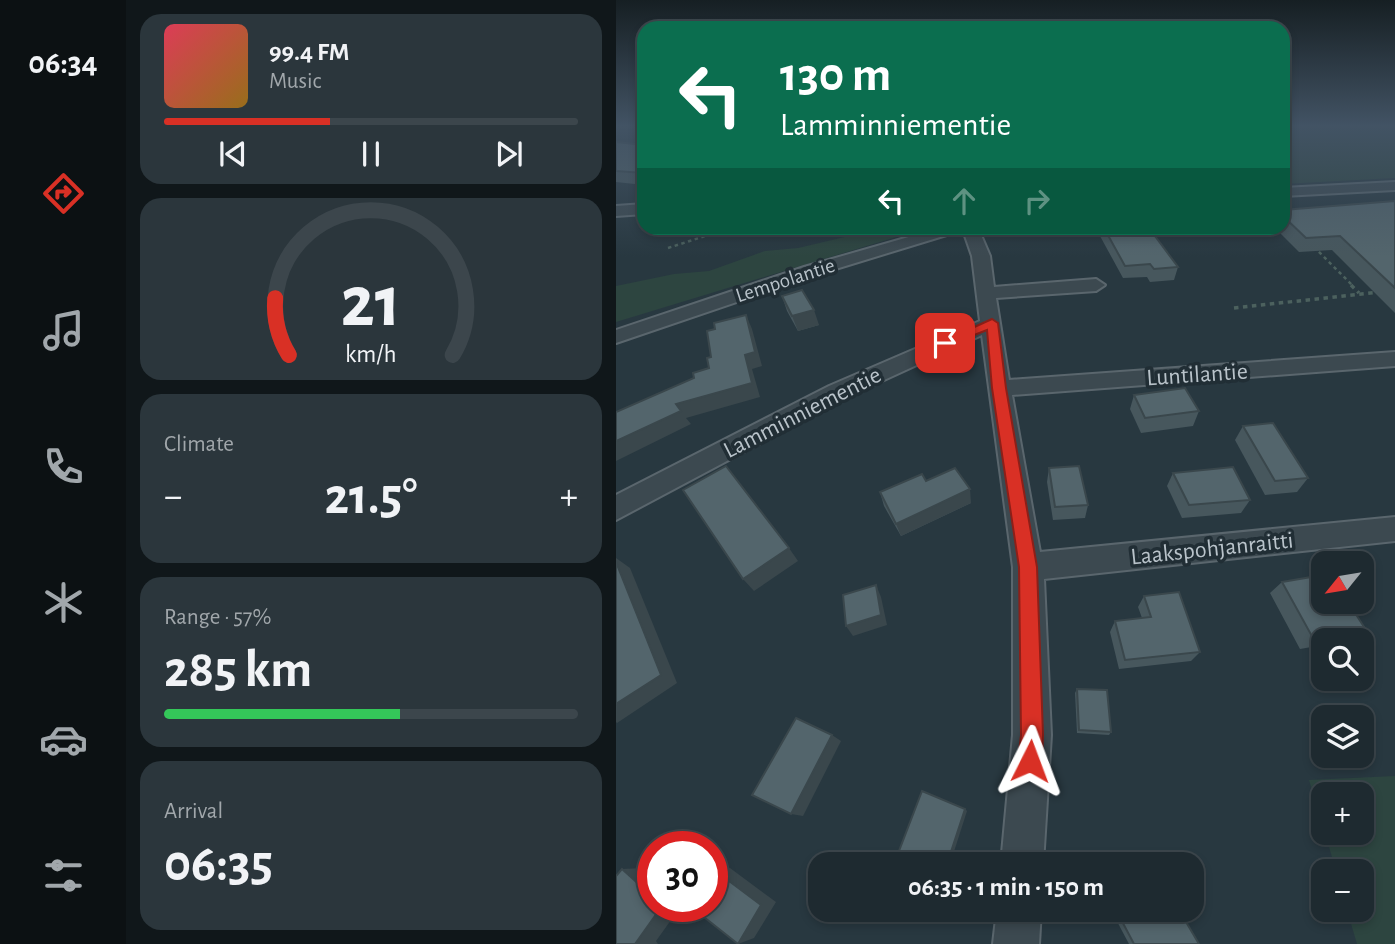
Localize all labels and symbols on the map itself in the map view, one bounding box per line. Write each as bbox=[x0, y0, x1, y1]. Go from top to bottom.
street label: Lempolantie bbox=[733, 255, 837, 306]
pin bbox=[915, 313, 975, 373]
street label: Luntilantie bbox=[1146, 359, 1249, 391]
street label: Lamminniementie bbox=[720, 363, 885, 463]
street label: Laakspohjanraitti bbox=[1130, 529, 1295, 569]
north arrow bbox=[1311, 551, 1374, 614]
position arrow bbox=[993, 724, 1067, 798]
speed limit sign: 30 bbox=[637, 831, 728, 922]

